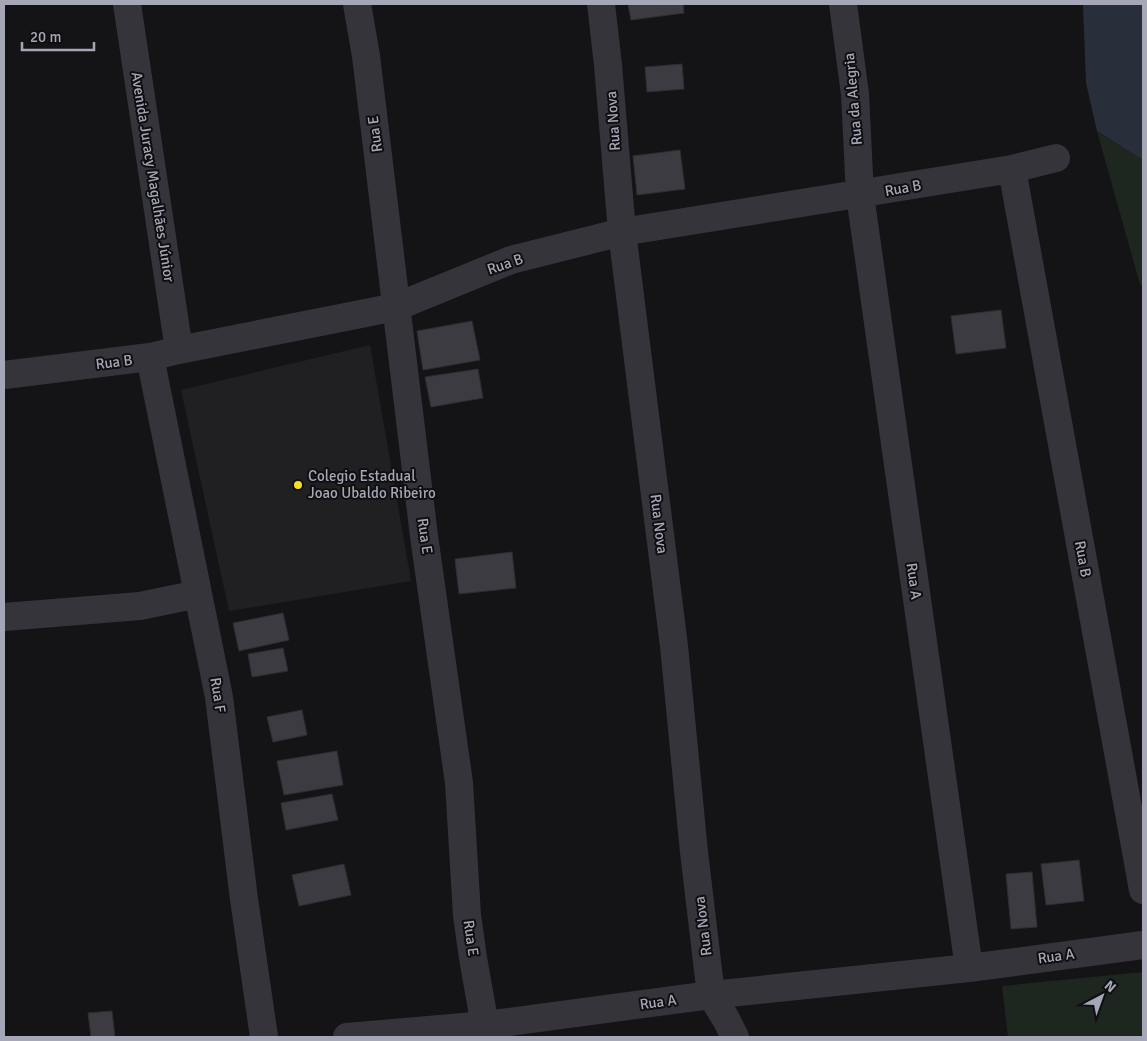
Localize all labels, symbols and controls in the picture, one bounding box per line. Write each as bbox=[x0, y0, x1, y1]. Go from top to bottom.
scale bar bbox=[22, 20, 95, 52]
text: 20 m bbox=[30, 28, 61, 46]
street label: Rua da Alegria bbox=[840, 52, 866, 146]
street label: Avenida Juracy Magalhães Júnior bbox=[127, 71, 179, 284]
street label: Rua Nova bbox=[602, 90, 624, 152]
street label: Rua E bbox=[364, 115, 386, 153]
street label: Rua B bbox=[883, 176, 923, 200]
street label: Rua B bbox=[485, 249, 525, 279]
street label: Rua B bbox=[95, 351, 133, 373]
place label: Colegio Estadual Joao Ubaldo Ribeiro bbox=[308, 467, 436, 502]
marker: Colegio Estadual Joao Ubaldo Ribeiro bbox=[292, 479, 304, 491]
street label: Rua Nova bbox=[646, 493, 672, 555]
street label: Rua E bbox=[414, 517, 436, 555]
street label: Rua B bbox=[1071, 539, 1095, 579]
street label: Rua A bbox=[903, 561, 925, 601]
street label: Rua F bbox=[206, 676, 230, 714]
street label: Rua Nova bbox=[690, 895, 716, 957]
street label: Rua E bbox=[460, 919, 482, 957]
street label: Rua A bbox=[1036, 945, 1076, 967]
north arrow bbox=[1077, 971, 1127, 1021]
text: N bbox=[1101, 977, 1119, 996]
street label: Rua A bbox=[638, 991, 678, 1013]

